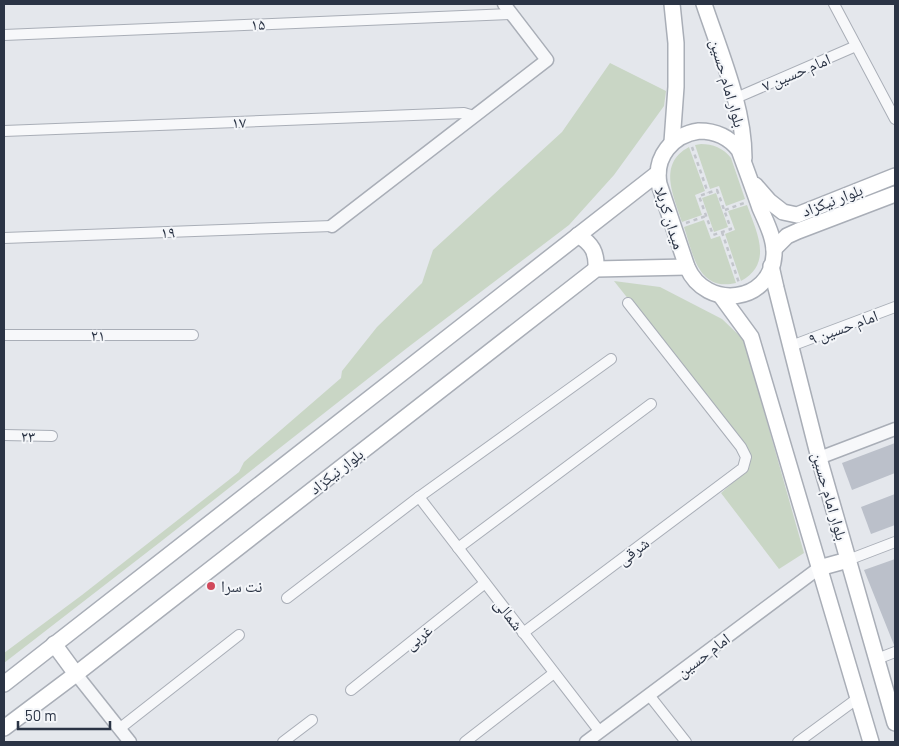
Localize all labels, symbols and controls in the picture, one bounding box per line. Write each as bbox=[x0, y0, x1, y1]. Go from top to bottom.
street label: ۱۵ bbox=[250, 14, 265, 33]
street label: بلوار امام حسین bbox=[705, 36, 750, 130]
street label: امام حسین ۷ bbox=[759, 49, 834, 96]
street label: ۱۷ bbox=[231, 112, 246, 131]
street label: بلوار نیکزاد bbox=[799, 179, 865, 221]
street label: میدان کربلا bbox=[650, 184, 689, 252]
street label: ۱۹ bbox=[160, 222, 175, 241]
street label: امام حسین ۹ bbox=[806, 305, 881, 350]
street label: ۲۱ bbox=[91, 325, 105, 344]
street label: ۲۳ bbox=[21, 426, 35, 445]
street label: بلوار نیکزاد bbox=[305, 444, 367, 498]
street label: بلوار امام حسین bbox=[807, 449, 852, 543]
street label: شرقی bbox=[613, 533, 653, 570]
place label: نت سرا bbox=[221, 576, 262, 596]
marker: نت سرا bbox=[205, 580, 217, 592]
street label: شمالی bbox=[489, 594, 528, 635]
street label: غربی bbox=[400, 620, 437, 655]
street label: امام حسین bbox=[672, 628, 734, 682]
scale bar bbox=[18, 698, 110, 730]
text: 50 m bbox=[25, 706, 57, 724]

